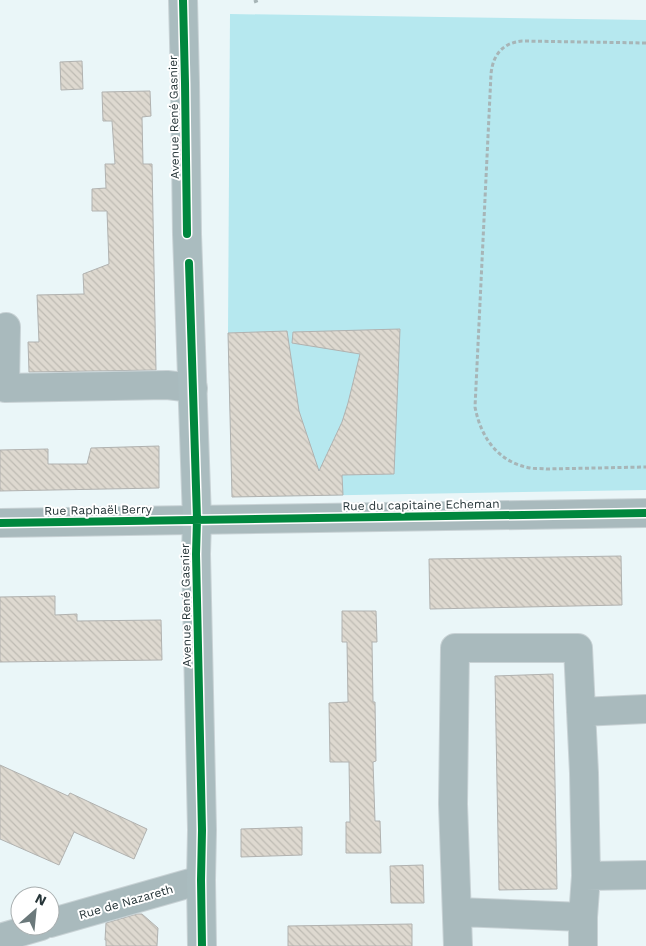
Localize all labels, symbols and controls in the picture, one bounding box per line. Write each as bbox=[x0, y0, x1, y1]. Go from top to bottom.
street label: Avenue René Gasnier bbox=[166, 55, 182, 179]
street label: Rue du capitaine Echeman bbox=[342, 497, 500, 513]
street label: Rue Raphaël Berry bbox=[44, 502, 153, 518]
street label: Avenue René Gasnier bbox=[178, 543, 194, 667]
street label: Rue de Nazareth bbox=[77, 882, 175, 922]
north arrow bbox=[10, 886, 60, 936]
text: N bbox=[33, 890, 49, 909]

